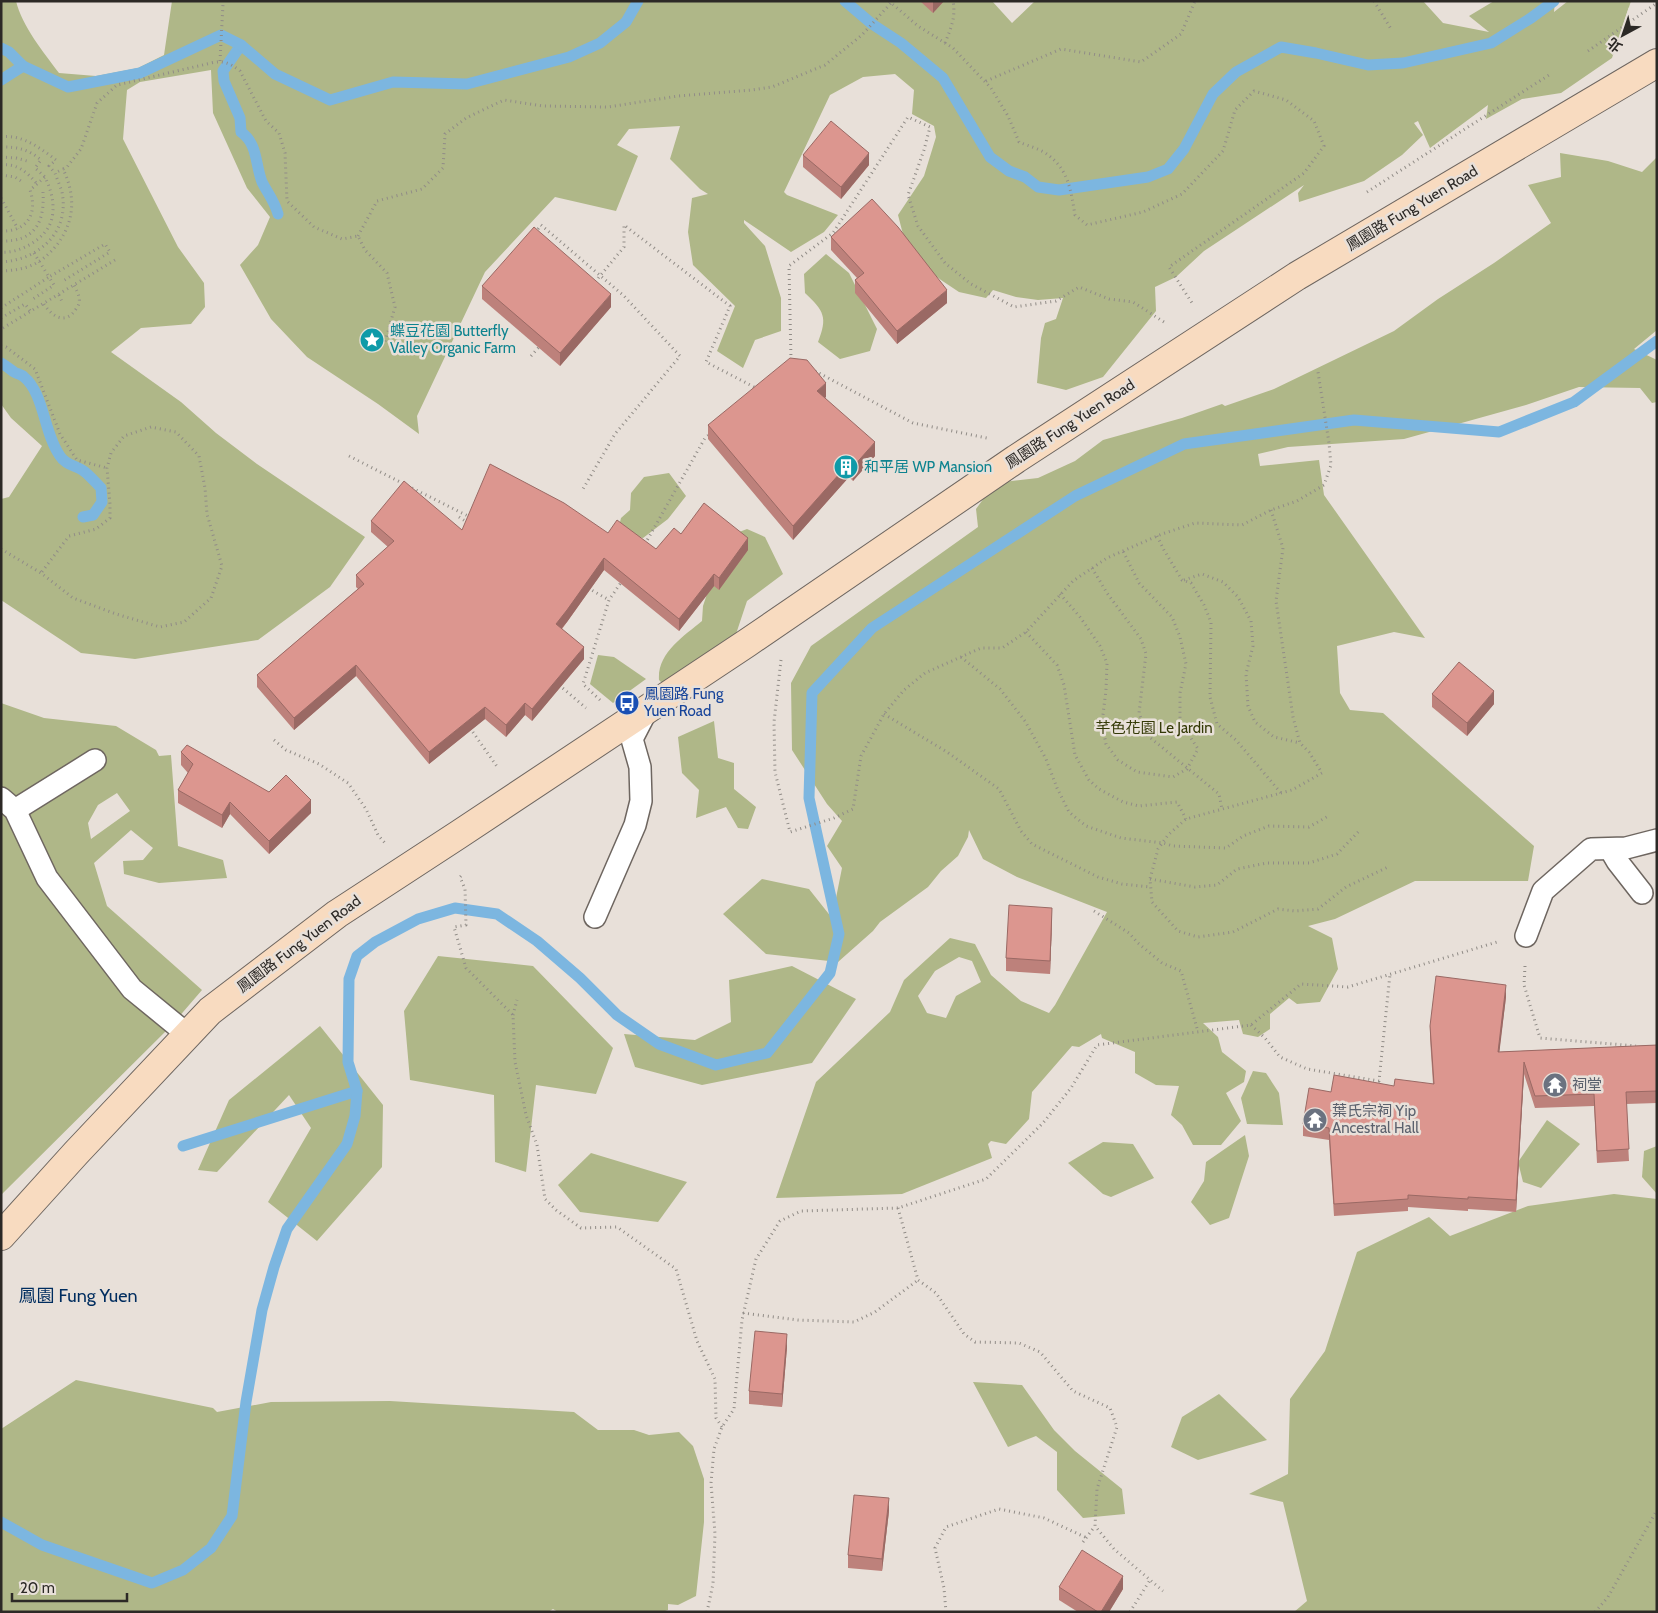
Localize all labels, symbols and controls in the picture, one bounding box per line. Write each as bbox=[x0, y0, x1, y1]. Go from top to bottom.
north arrow bbox=[1598, 10, 1648, 60]
text: 北 bbox=[1603, 34, 1626, 56]
street label: 鳳園路 Fung Yuen Road bbox=[1343, 162, 1481, 254]
place label: 蝶豆花園 Butterfly Valley Organic Farm bbox=[390, 322, 516, 357]
place icon: 蝶豆花園 Butterfly Valley Organic Farm bbox=[359, 327, 385, 353]
street label: 鳳園路 Fung Yuen Road bbox=[1002, 376, 1138, 472]
building icon: 和平居 WP Mansion bbox=[833, 454, 859, 480]
place label: 和平居 WP Mansion bbox=[864, 458, 992, 476]
place label: 鳳園路 Fung Yuen Road bbox=[643, 685, 724, 720]
bus stop icon: 鳳園路 Fung Yuen Road bbox=[614, 690, 640, 716]
park label: 芊色花園 Le Jardin bbox=[1095, 719, 1213, 737]
street label: 鳳園路 Fung Yuen Road bbox=[234, 892, 364, 996]
temple icon: 祠堂 bbox=[1542, 1072, 1568, 1098]
place label: 祠堂 bbox=[1572, 1076, 1602, 1094]
place label: 葉氏宗祠 Yip Ancestral Hall bbox=[1332, 1102, 1419, 1137]
temple icon: 葉氏宗祠 Yip Ancestral Hall bbox=[1302, 1107, 1328, 1133]
district label: 鳳園 Fung Yuen bbox=[19, 1285, 138, 1307]
scale bar bbox=[12, 1570, 128, 1602]
text: 20 m bbox=[20, 1579, 55, 1597]

